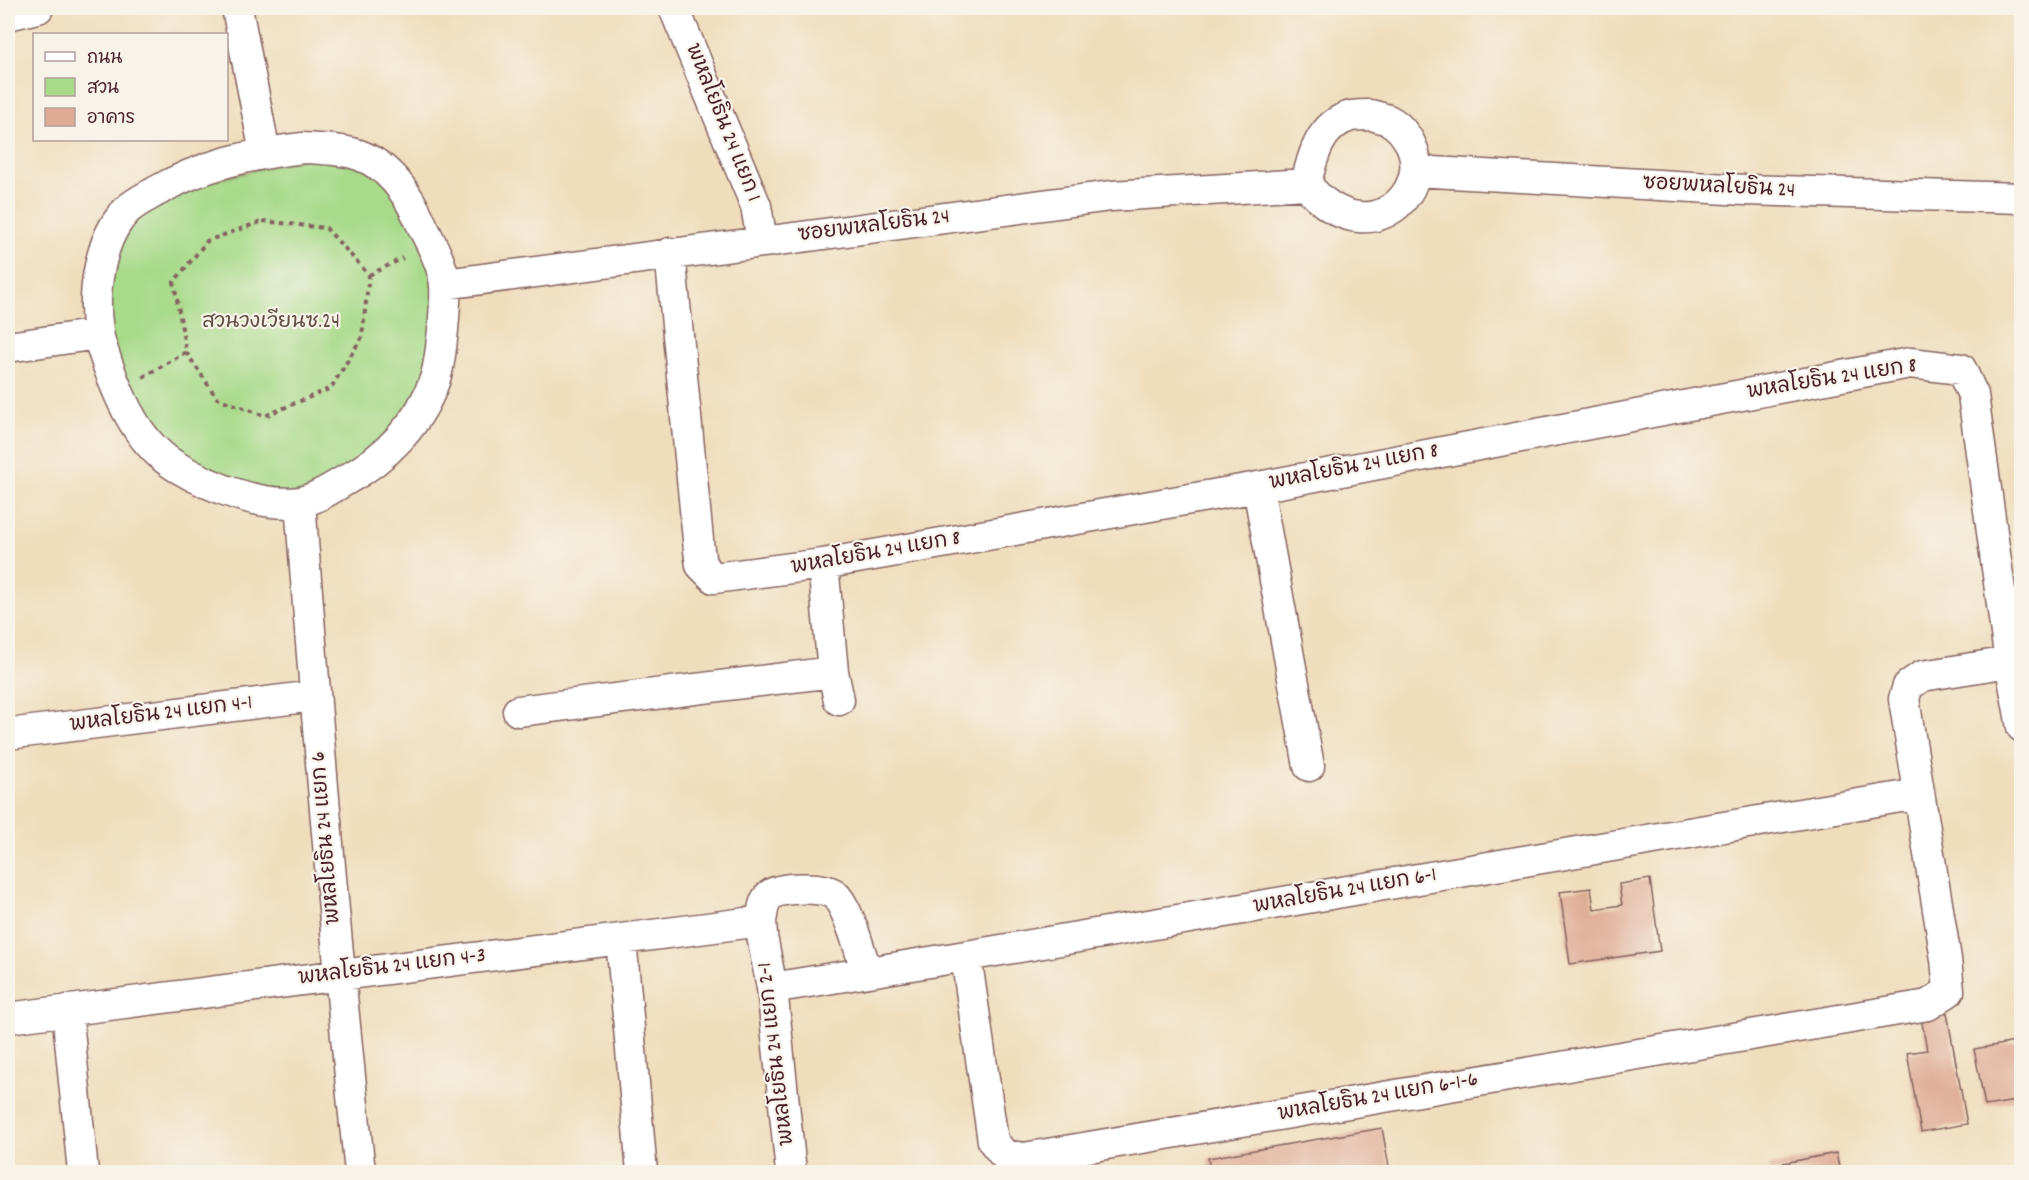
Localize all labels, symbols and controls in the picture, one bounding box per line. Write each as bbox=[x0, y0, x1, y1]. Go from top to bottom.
legend bbox=[33, 33, 228, 141]
street label: พหลโยธิน 24 แยก 1 bbox=[677, 39, 768, 207]
text: ถนน bbox=[87, 47, 122, 72]
text: สวน bbox=[87, 77, 119, 102]
text: อาคาร bbox=[87, 107, 135, 132]
street label: ซอยพหลโยธิน 24 bbox=[1642, 168, 1796, 207]
street label: ซอยพหลโยธิน 24 bbox=[796, 202, 952, 251]
park label: สวนวงเวียนซ.24 bbox=[202, 308, 340, 338]
street label: พหลโยธิน 24 แยก 8 bbox=[1745, 351, 1919, 408]
street label: พหลโยธิน 24 แยก 8 bbox=[1267, 436, 1441, 499]
street label: พหลโยธิน 24 แยก 8 bbox=[789, 523, 963, 584]
street label: พหลโยธิน 24 แยก 4-1 bbox=[68, 688, 254, 741]
street label: พหลโยธิน 24 แยก 6 bbox=[303, 750, 350, 926]
street label: พหลโยธิน 24 แยก 6-1 bbox=[1251, 860, 1439, 923]
street label: พหลโยธิน 24 แยก 4-3 bbox=[296, 941, 488, 994]
street label: พหลโยธิน 24 แยก 2-1 bbox=[750, 961, 803, 1148]
street label: พหลโยธิน 24 แยก 6-1-6 bbox=[1275, 1065, 1481, 1130]

